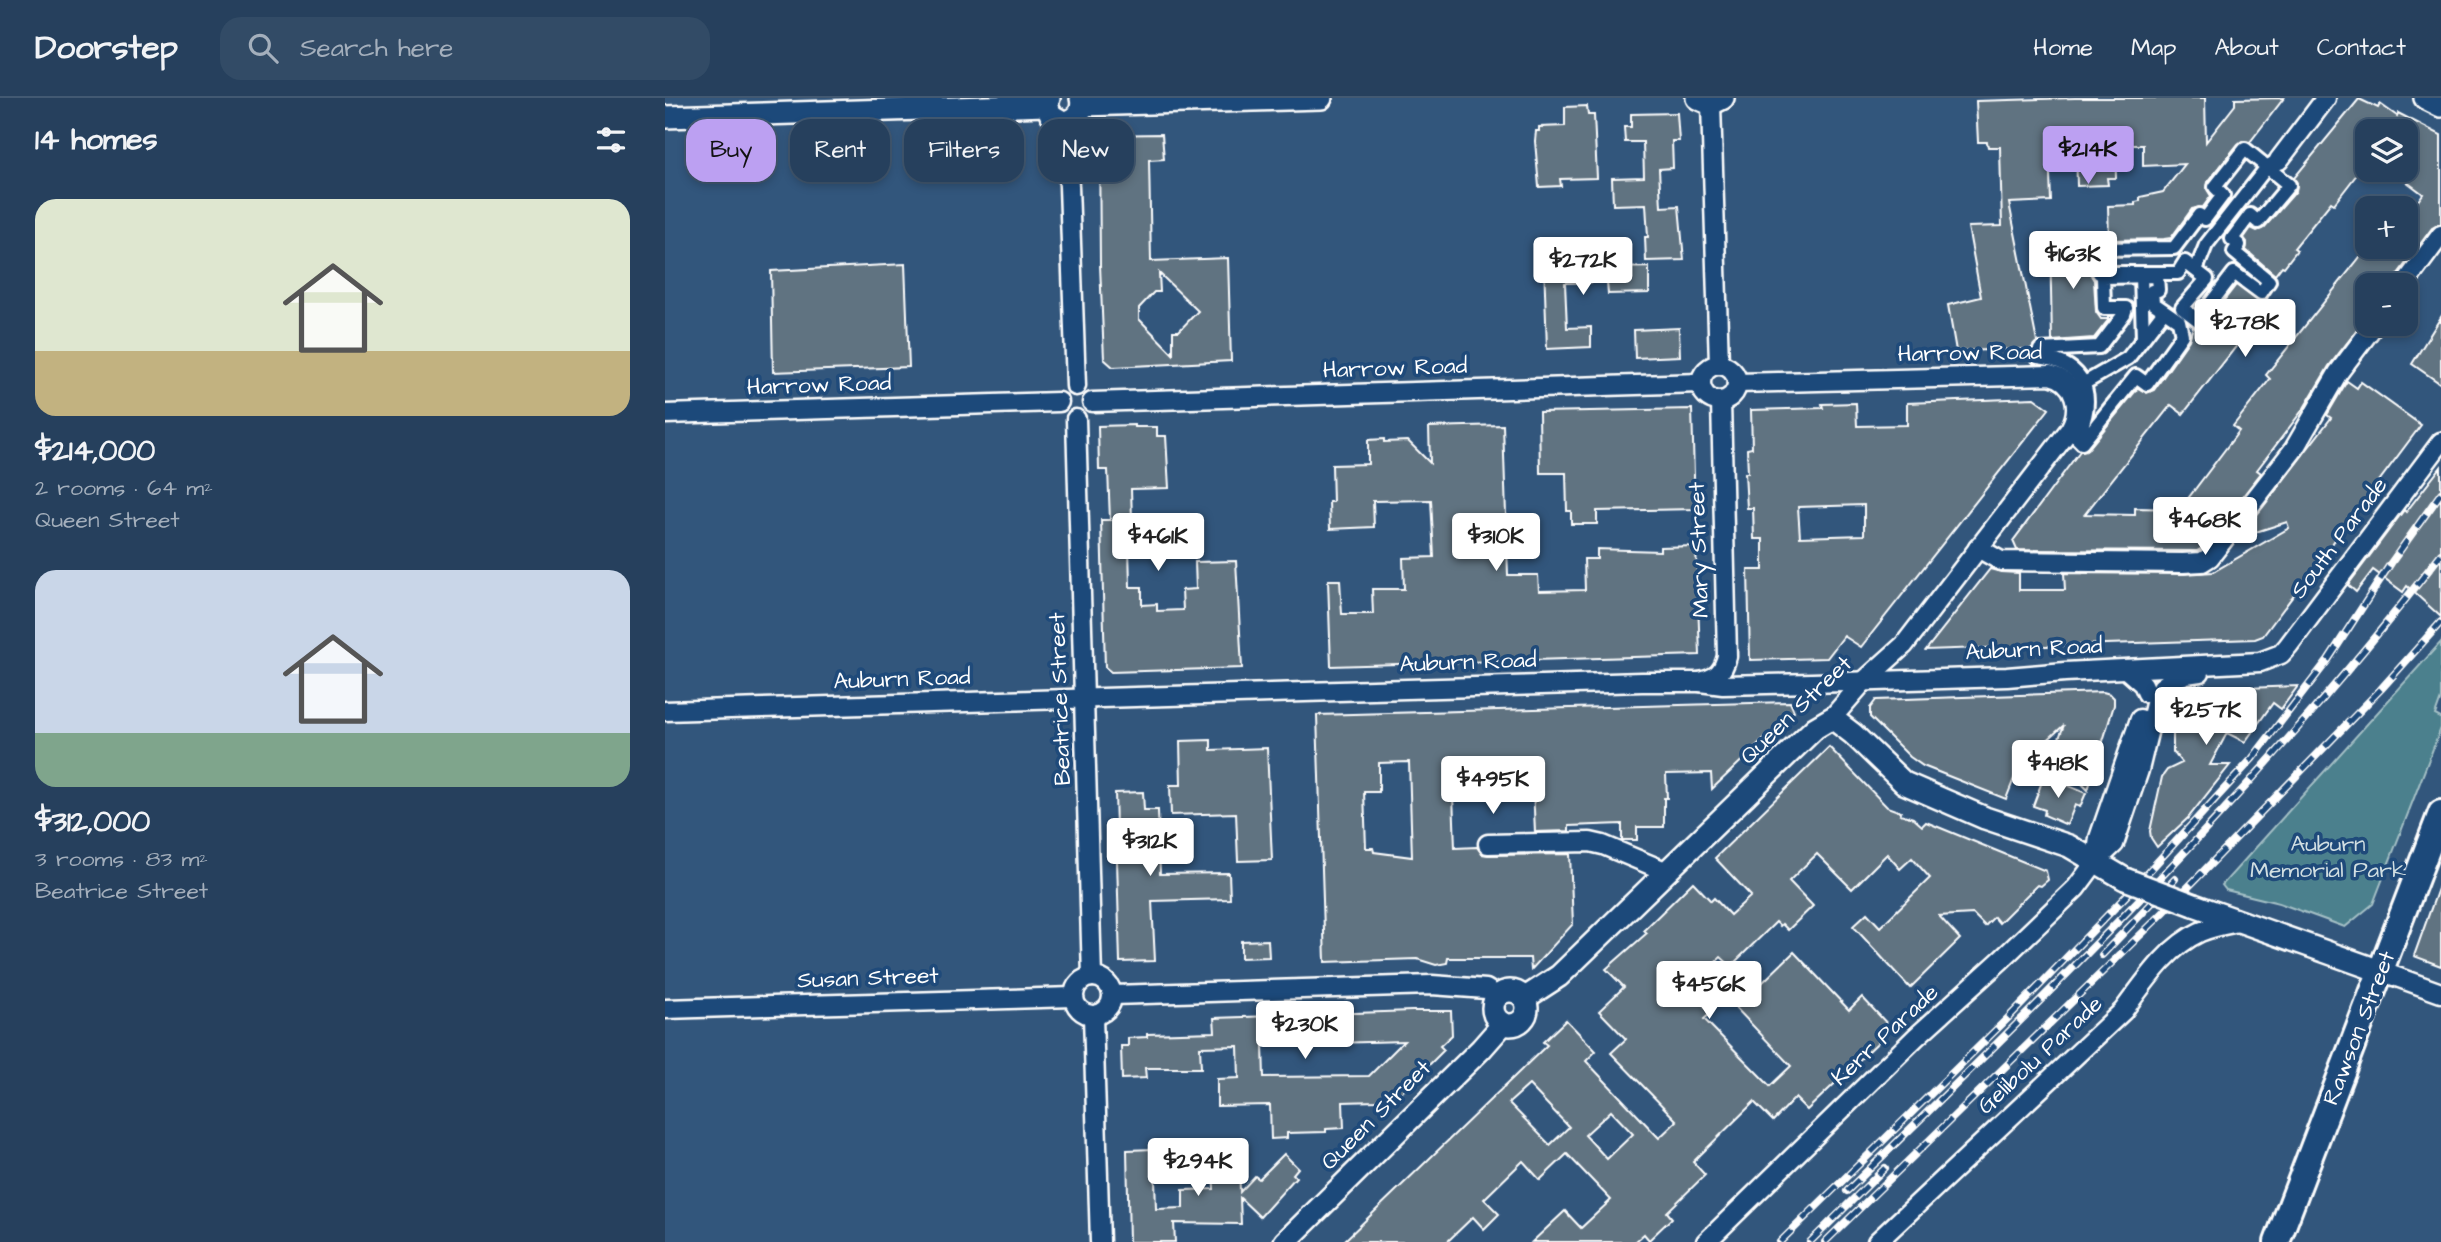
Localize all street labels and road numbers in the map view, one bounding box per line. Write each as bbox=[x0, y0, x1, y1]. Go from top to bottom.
street label: Harrow Road bbox=[1897, 336, 2043, 370]
street label: Harrow Road bbox=[1322, 349, 1468, 387]
street label: Harrow Road bbox=[746, 366, 892, 404]
street label: South Parade bbox=[2283, 471, 2395, 605]
street label: Mary Street bbox=[1681, 481, 1718, 619]
street label: Beatrice Street bbox=[1041, 611, 1079, 786]
street label: Auburn Road bbox=[1965, 629, 2104, 669]
street label: Auburn Road bbox=[1399, 644, 1537, 680]
street label: Queen Street bbox=[1733, 648, 1860, 772]
street label: Auburn Road bbox=[833, 661, 971, 697]
street label: Rawson Street bbox=[2315, 946, 2403, 1110]
street label: Susan Street bbox=[797, 960, 940, 996]
street label: Kerr Parade bbox=[1824, 977, 1946, 1093]
street label: Gelibolu Parade bbox=[1970, 988, 2110, 1122]
street label: Queen Street bbox=[1314, 1052, 1439, 1177]

